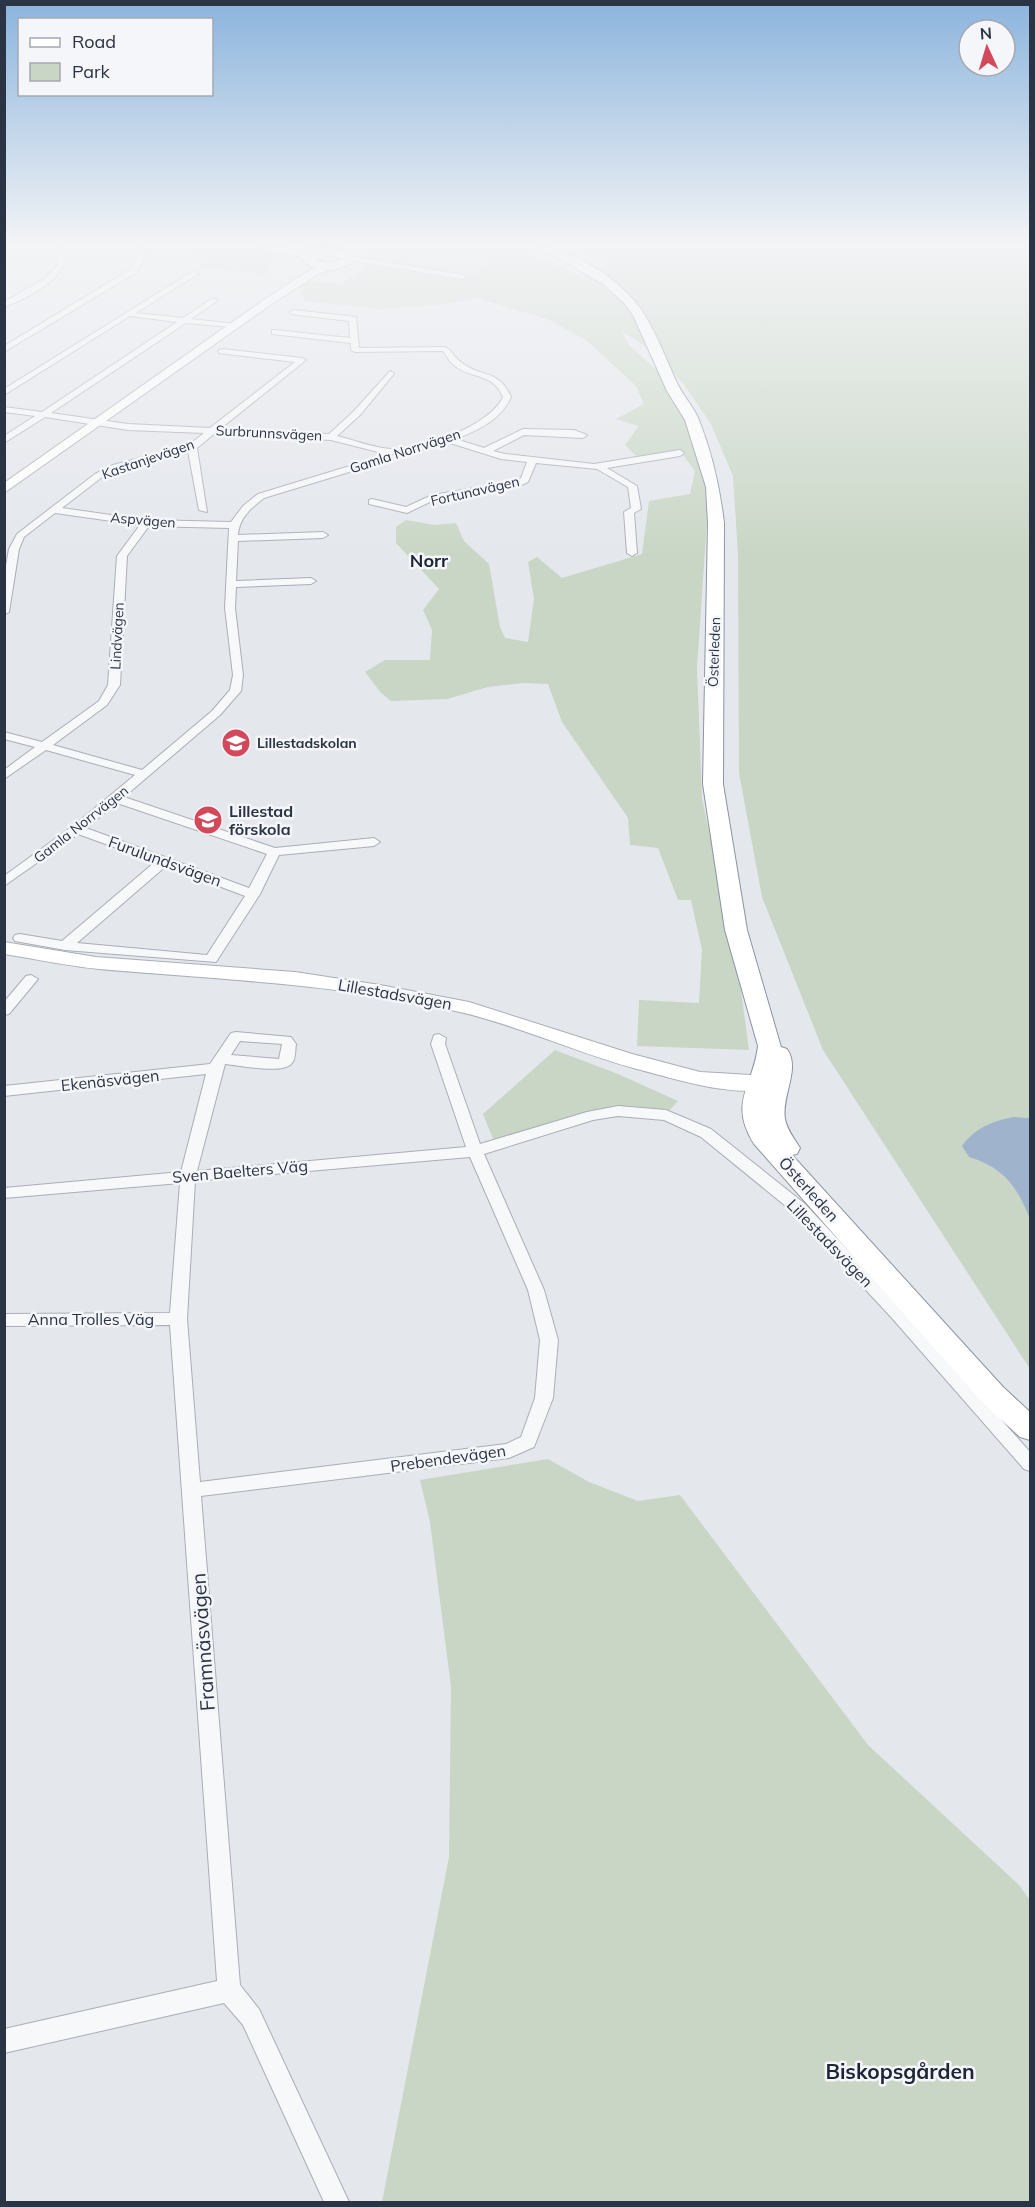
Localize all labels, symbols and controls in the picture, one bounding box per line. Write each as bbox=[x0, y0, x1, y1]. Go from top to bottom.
legend bbox=[18, 18, 213, 96]
north arrow bbox=[957, 18, 1017, 78]
text: N bbox=[979, 23, 993, 43]
text: Road bbox=[72, 30, 116, 53]
text: Park bbox=[72, 60, 111, 83]
street label: Surbrunnsvägen bbox=[215, 421, 323, 445]
street label: Gamla Norrvägen bbox=[347, 425, 463, 477]
street label: Kastanjevägen bbox=[99, 435, 197, 483]
street label: Fortunavägen bbox=[429, 472, 521, 510]
street label: Aspvägen bbox=[110, 508, 176, 532]
district label: Norr bbox=[410, 549, 449, 572]
street label: Lindvägen bbox=[106, 602, 128, 670]
street label: Österleden bbox=[704, 617, 724, 687]
school or university icon: Lillestadskolan bbox=[220, 727, 252, 759]
place label: Lillestadskolan bbox=[257, 734, 357, 752]
street label: Gamla Norrvägen bbox=[30, 781, 132, 867]
place label: Lillestad förskola bbox=[229, 801, 293, 839]
school or university icon: Lillestad förskola bbox=[192, 804, 224, 836]
street label: Furulundsvägen bbox=[106, 831, 224, 891]
street label: Lillestadsvägen bbox=[337, 974, 453, 1014]
street label: Ekenäsvägen bbox=[60, 1065, 160, 1095]
street label: Österleden bbox=[775, 1152, 843, 1226]
street label: Sven Baelters Väg bbox=[171, 1155, 309, 1187]
street label: Lillestadsvägen bbox=[783, 1195, 877, 1291]
street label: Anna Trolles Väg bbox=[28, 1309, 154, 1329]
street label: Prebendevägen bbox=[389, 1440, 507, 1476]
street label: Framnäsvägen bbox=[185, 1572, 220, 1712]
district label: Biskopsgården bbox=[825, 2058, 975, 2084]

